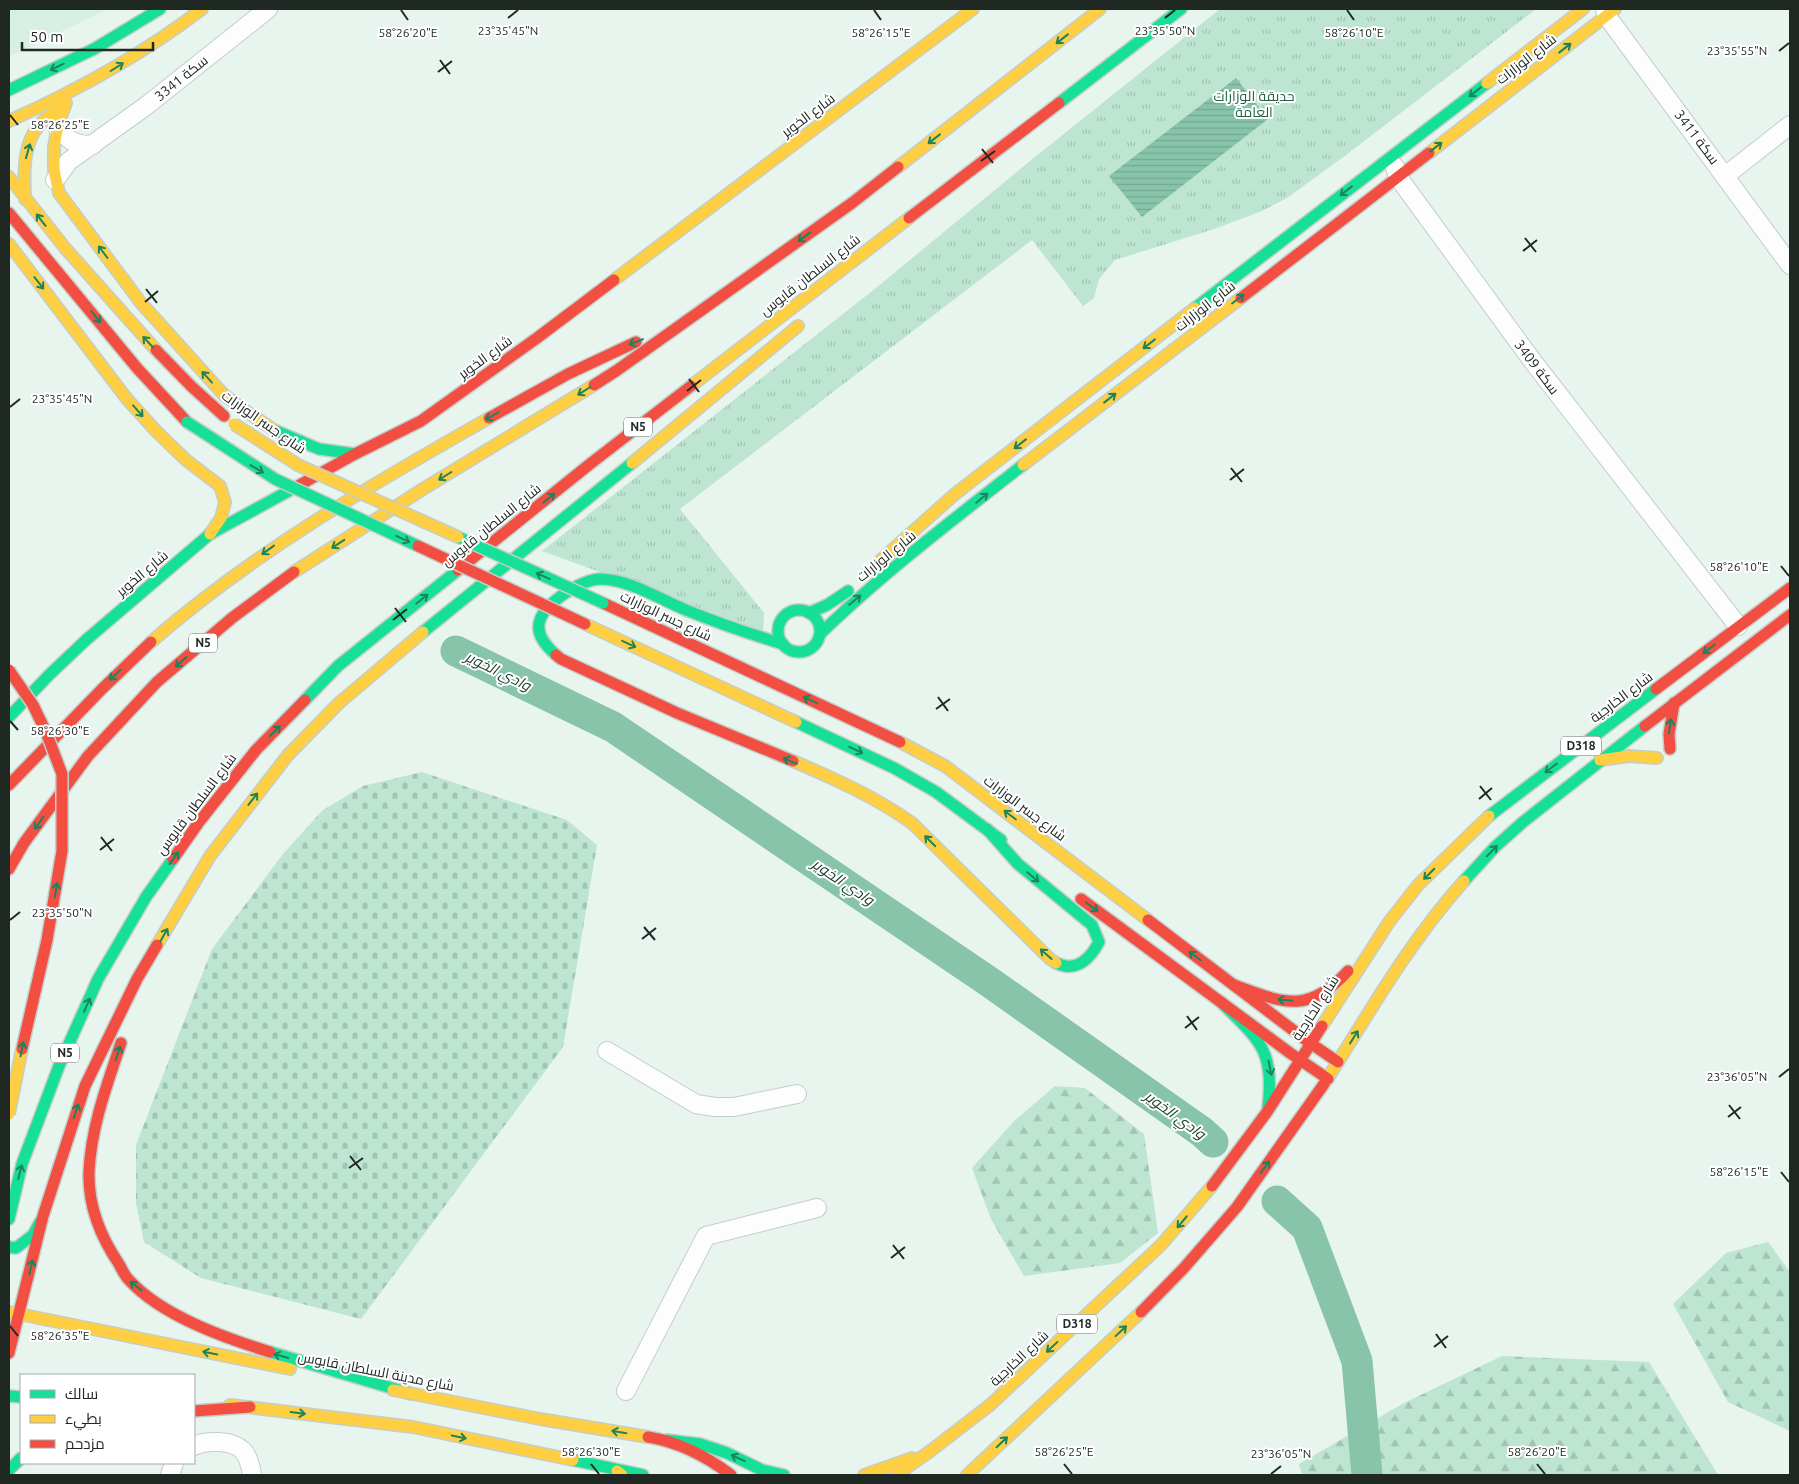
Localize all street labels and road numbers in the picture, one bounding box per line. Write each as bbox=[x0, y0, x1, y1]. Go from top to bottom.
street label: شارع الوزارات bbox=[1493, 31, 1560, 88]
street label: سكة 3341 bbox=[151, 52, 211, 104]
street label: شارع الخوير bbox=[777, 90, 838, 142]
street label: سكة 3411 bbox=[1671, 107, 1723, 167]
street label: شارع السلطان قابوس bbox=[757, 231, 864, 320]
street label: شارع الوزارات bbox=[1172, 278, 1239, 335]
street label: شارع الخوير bbox=[454, 332, 516, 383]
street label: سكة 3409 bbox=[1511, 337, 1563, 397]
street label: شارع جسر الوزارات bbox=[218, 387, 309, 458]
road number: N5 bbox=[624, 418, 652, 437]
street label: شارع السلطان قابوس bbox=[438, 480, 544, 571]
street label: شارع الوزارات bbox=[853, 527, 920, 586]
street label: شارع الخوير bbox=[112, 547, 172, 601]
street label: شارع جسر الوزارات bbox=[617, 588, 714, 645]
road number: N5 bbox=[189, 634, 217, 652]
street label: شارع الخارجية bbox=[1587, 668, 1656, 727]
road number: D318 bbox=[1561, 736, 1601, 756]
street label: شارع السلطان قابوس bbox=[153, 750, 240, 858]
street label: شارع جسر الوزارات bbox=[980, 772, 1069, 845]
street label: شارع الخارجية bbox=[1288, 973, 1343, 1044]
road number: N5 bbox=[51, 1044, 79, 1062]
road number: D318 bbox=[1057, 1315, 1097, 1334]
street label: شارع الخارجية bbox=[986, 1327, 1052, 1390]
street label: شارع مدينة السلطان قابوس bbox=[297, 1348, 455, 1395]

